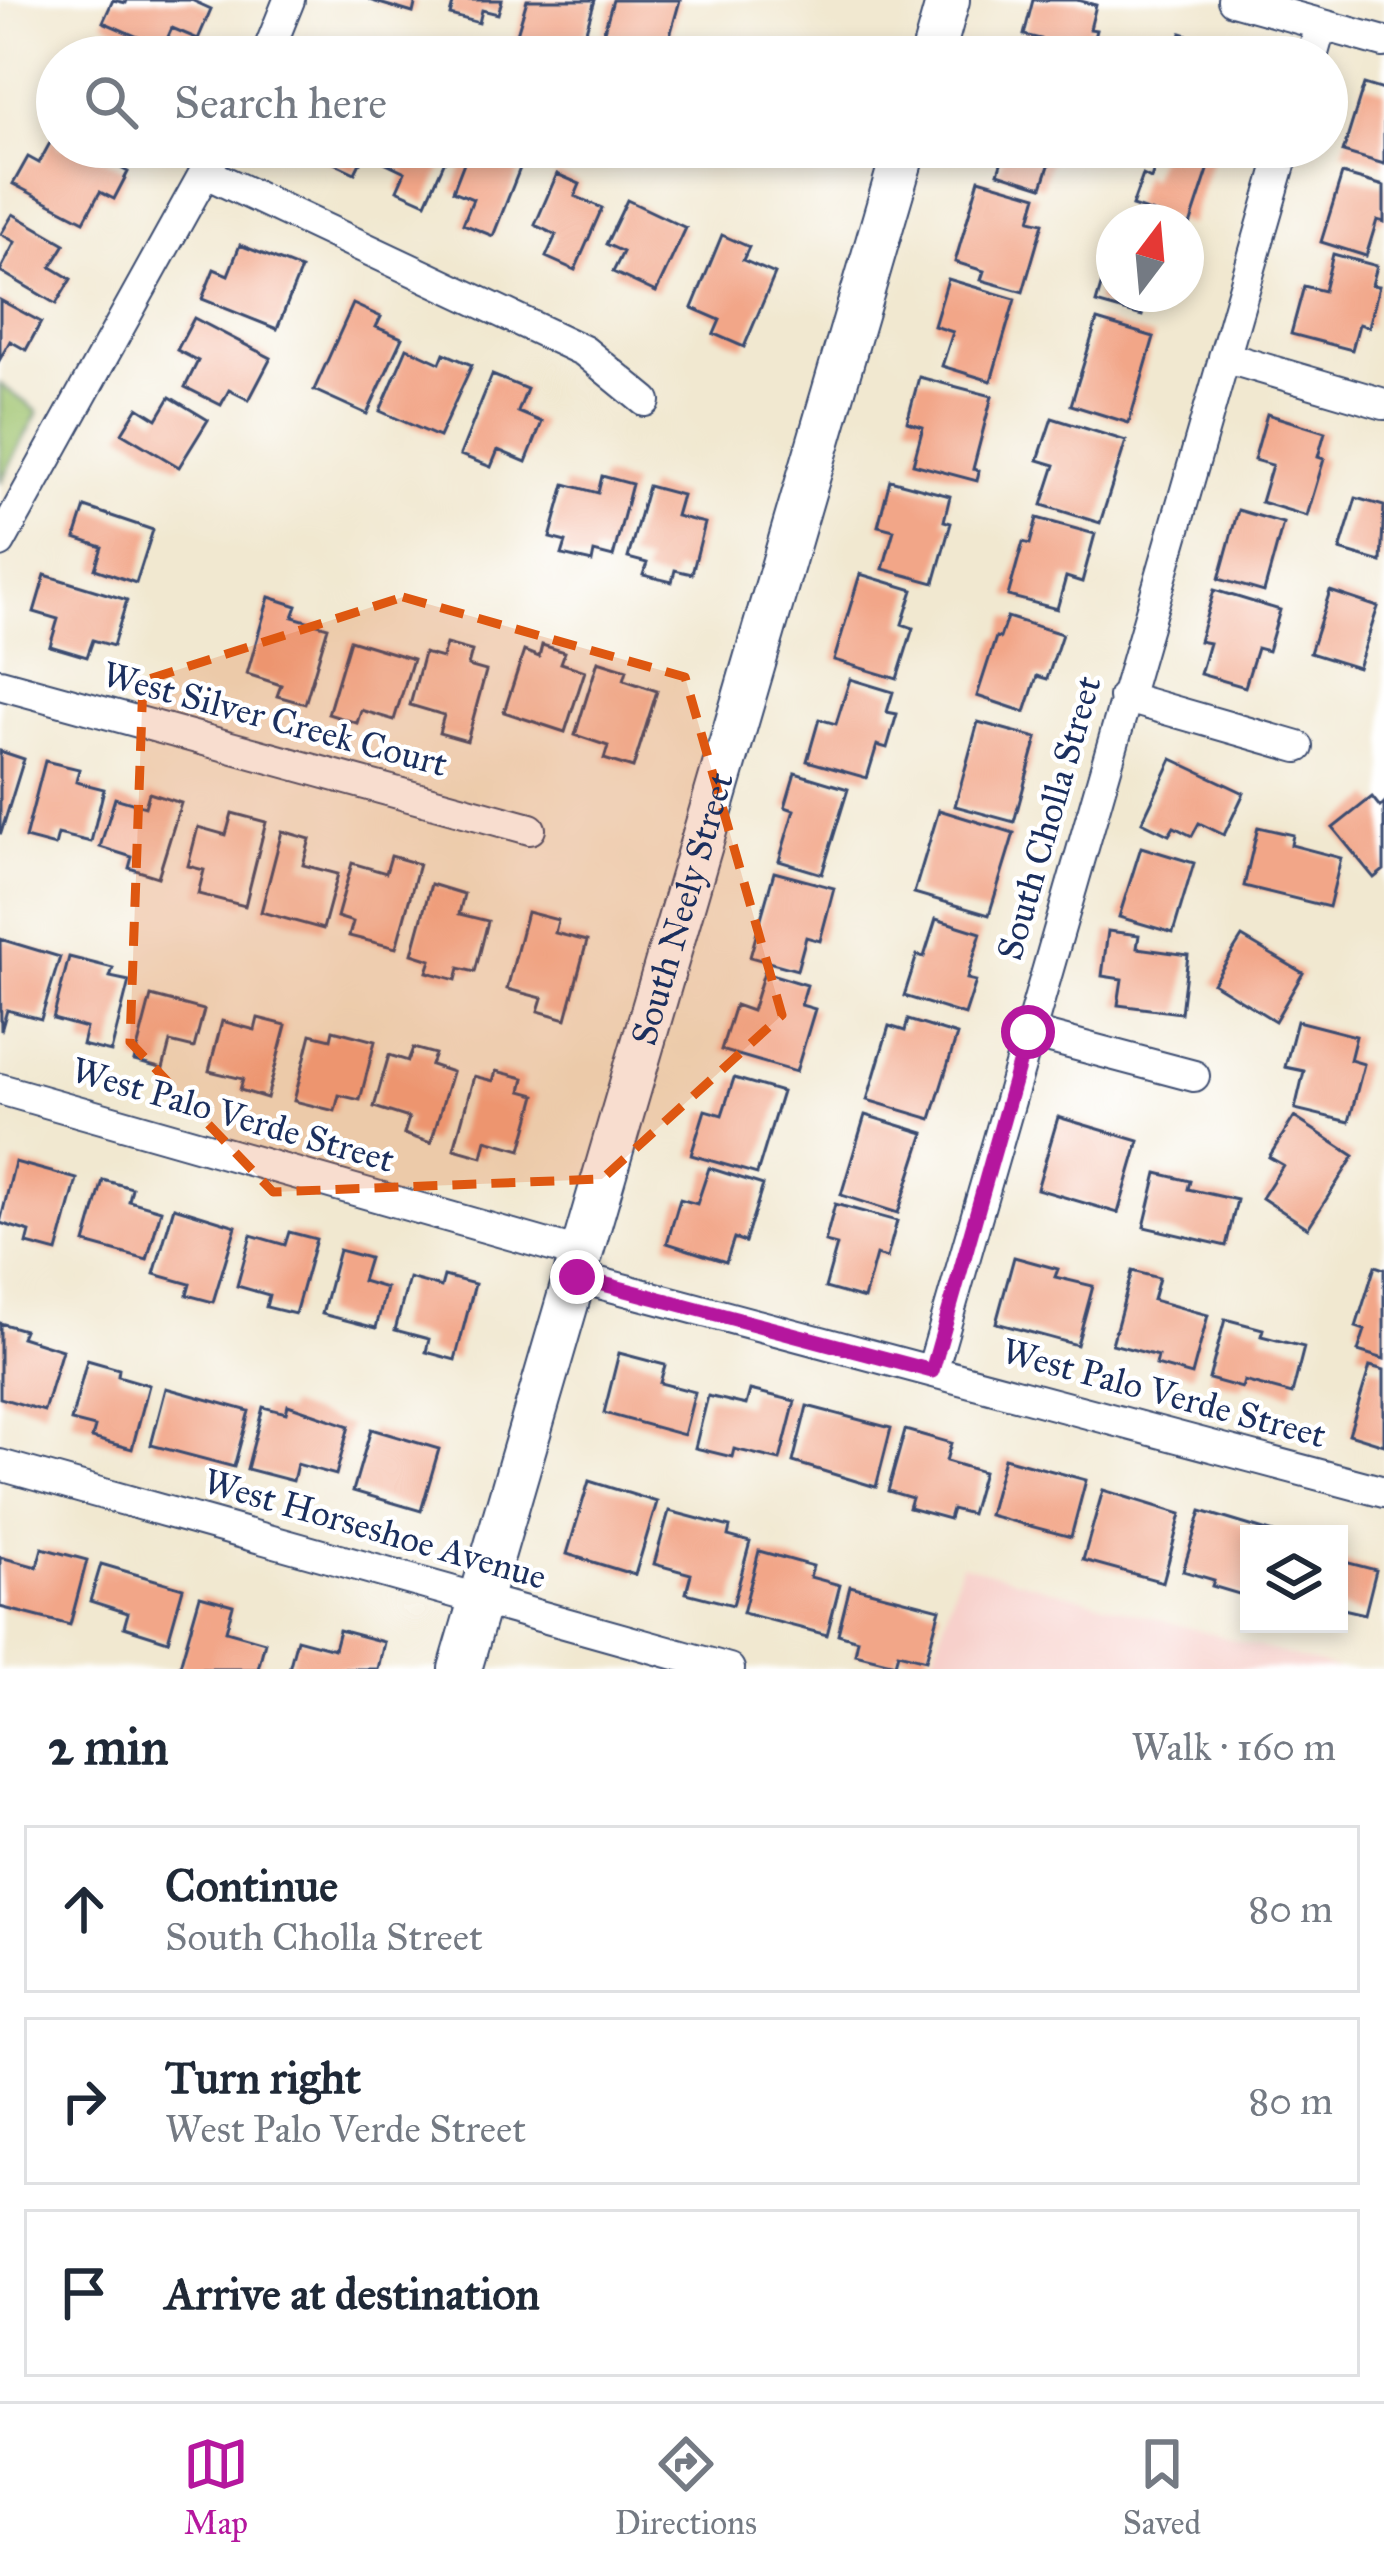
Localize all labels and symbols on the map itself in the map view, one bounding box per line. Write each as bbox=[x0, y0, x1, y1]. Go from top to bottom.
north arrow bbox=[1096, 204, 1204, 312]
street label: West Silver Creek Court bbox=[98, 652, 452, 786]
street label: South Cholla Street bbox=[987, 671, 1111, 965]
street label: South Neely Street bbox=[622, 767, 743, 1050]
route start bbox=[1001, 1005, 1055, 1059]
street label: West Palo Verde Street bbox=[67, 1048, 400, 1182]
route end bbox=[550, 1250, 604, 1304]
street label: West Palo Verde Street bbox=[997, 1329, 1331, 1457]
street label: West Horseshoe Avenue bbox=[199, 1459, 551, 1599]

